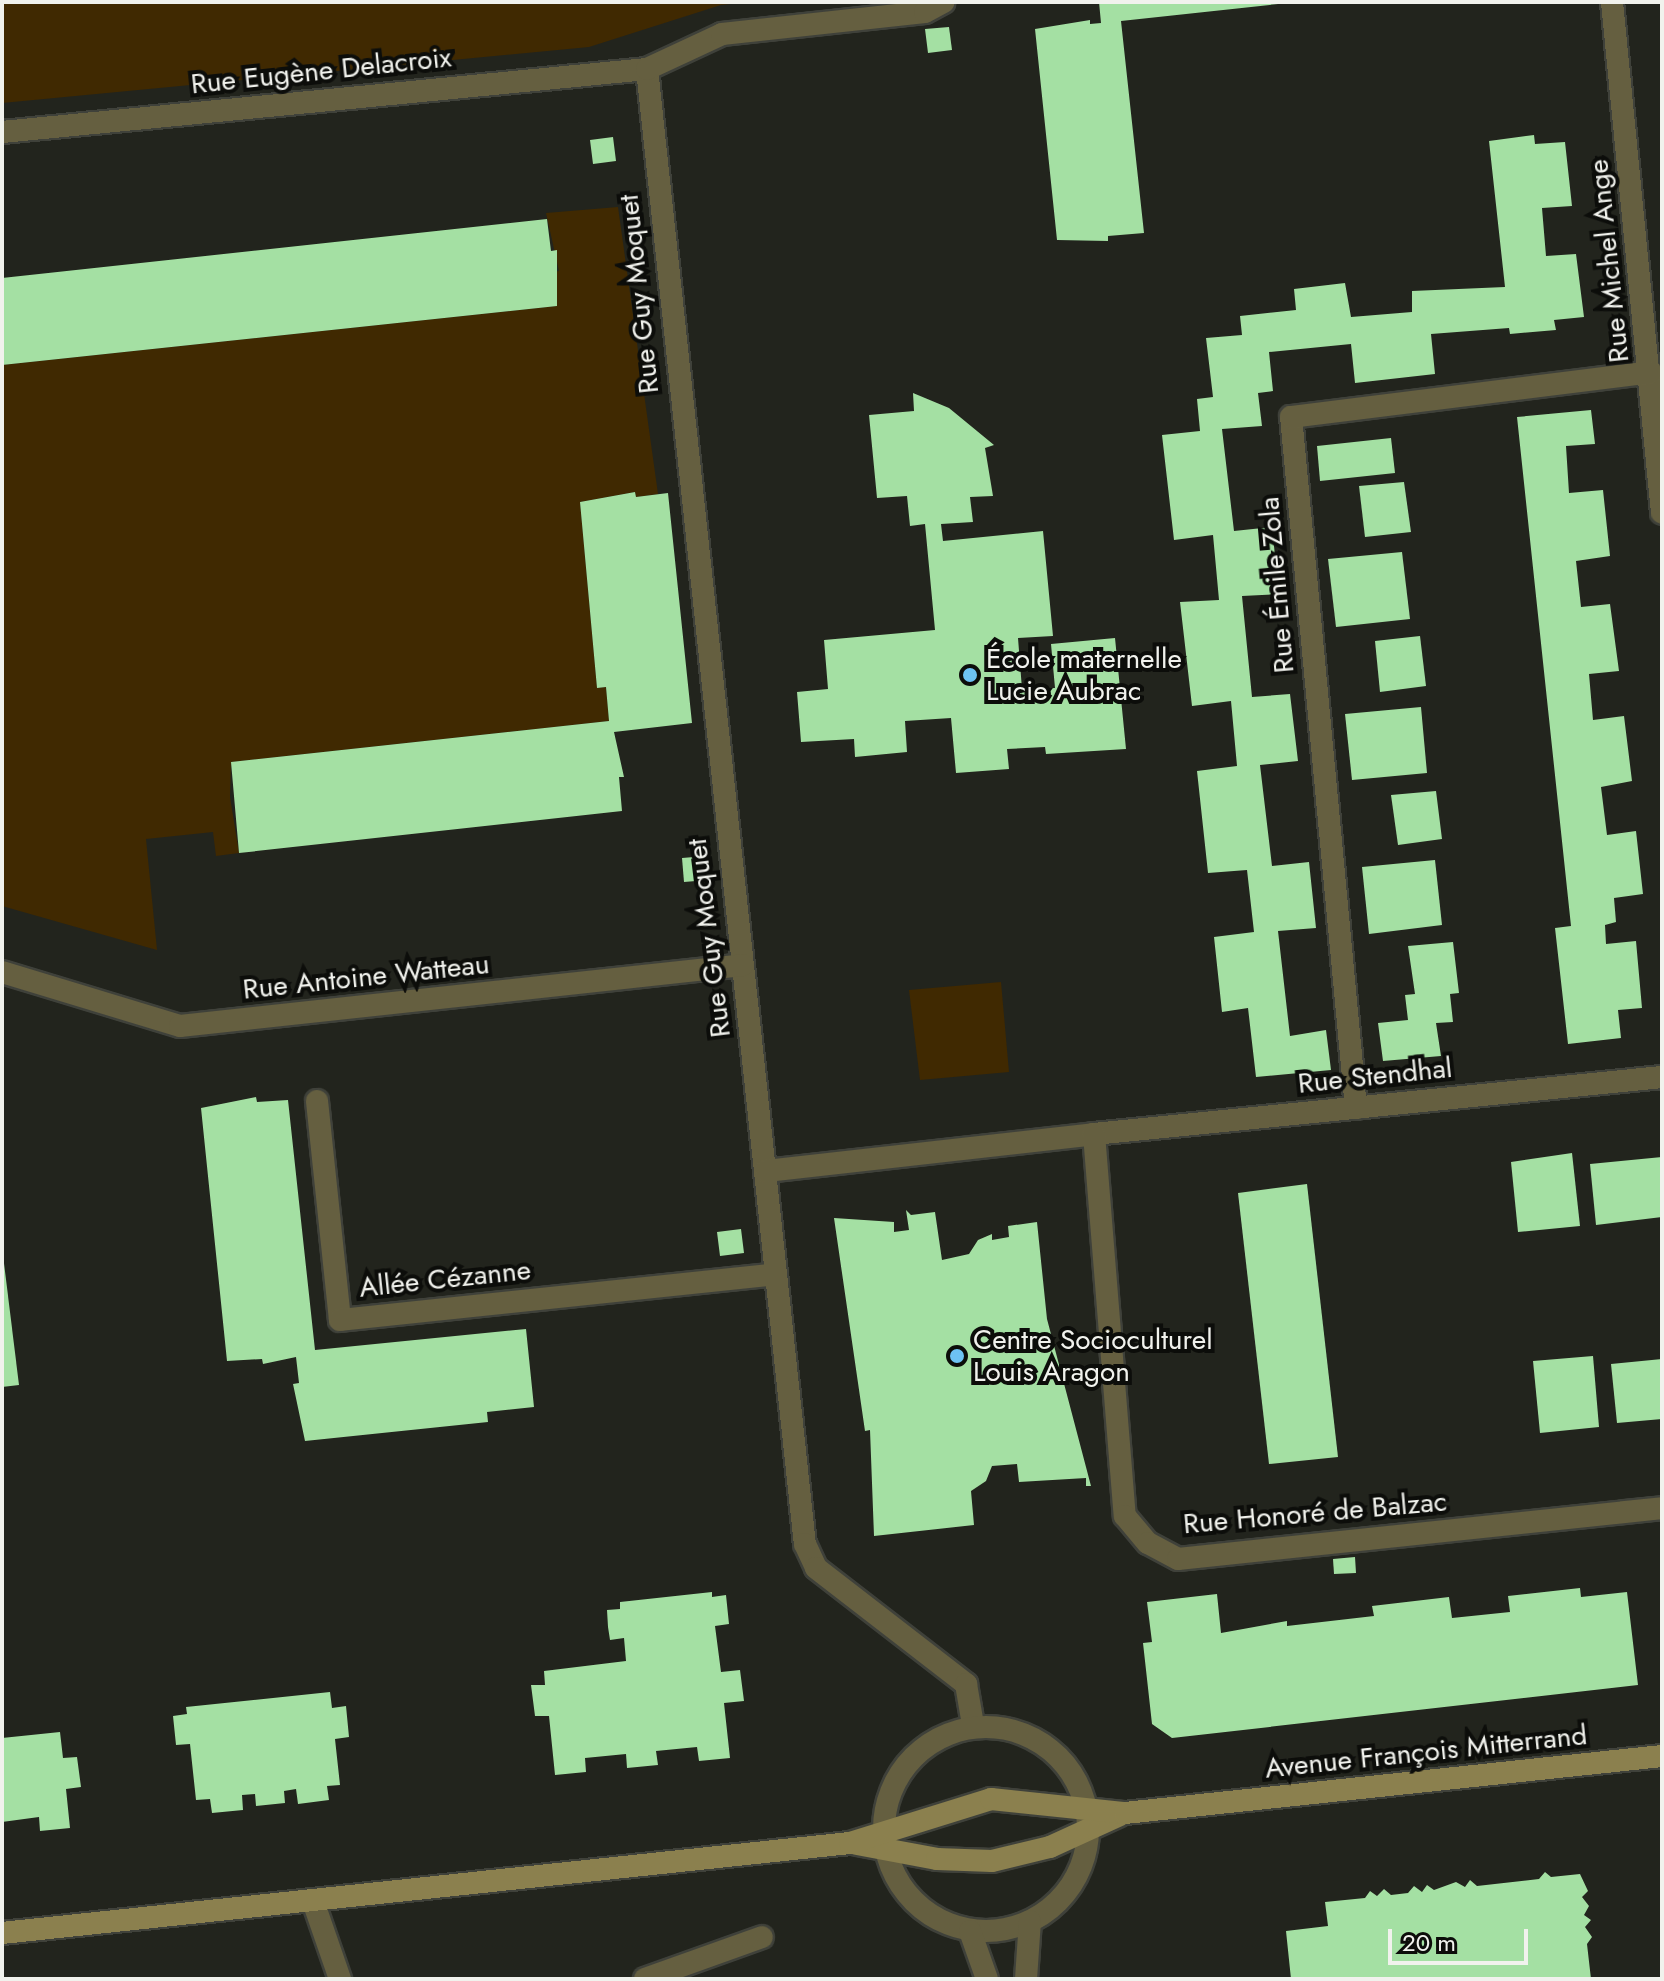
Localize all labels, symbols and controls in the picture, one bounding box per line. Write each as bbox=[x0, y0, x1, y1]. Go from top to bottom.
street label: Rue Eugène Delacroix bbox=[189, 41, 453, 101]
street label: Rue Michel Ange bbox=[1582, 158, 1636, 364]
street label: Rue Guy Moquet bbox=[612, 193, 666, 395]
street label: Rue Émile Zola bbox=[1253, 496, 1301, 674]
place label: École maternelle Lucie Aubrac bbox=[986, 642, 1182, 708]
marker: École maternelle Lucie Aubrac bbox=[961, 666, 979, 684]
street label: Rue Guy Moquet bbox=[680, 837, 738, 1039]
street label: Rue Antoine Watteau bbox=[241, 947, 491, 1007]
street label: Rue Stendhal bbox=[1296, 1051, 1454, 1101]
street label: Allée Cézanne bbox=[358, 1253, 532, 1305]
place label: Centre Socioculturel Louis Aragon bbox=[973, 1323, 1213, 1389]
marker: Centre Socioculturel Louis Aragon bbox=[948, 1347, 966, 1365]
street label: Rue Honoré de Balzac bbox=[1182, 1485, 1448, 1541]
street label: Avenue François Mitterrand bbox=[1263, 1718, 1589, 1786]
scale bar bbox=[1392, 1913, 1532, 1963]
text: 20 m bbox=[1402, 1925, 1456, 1960]

